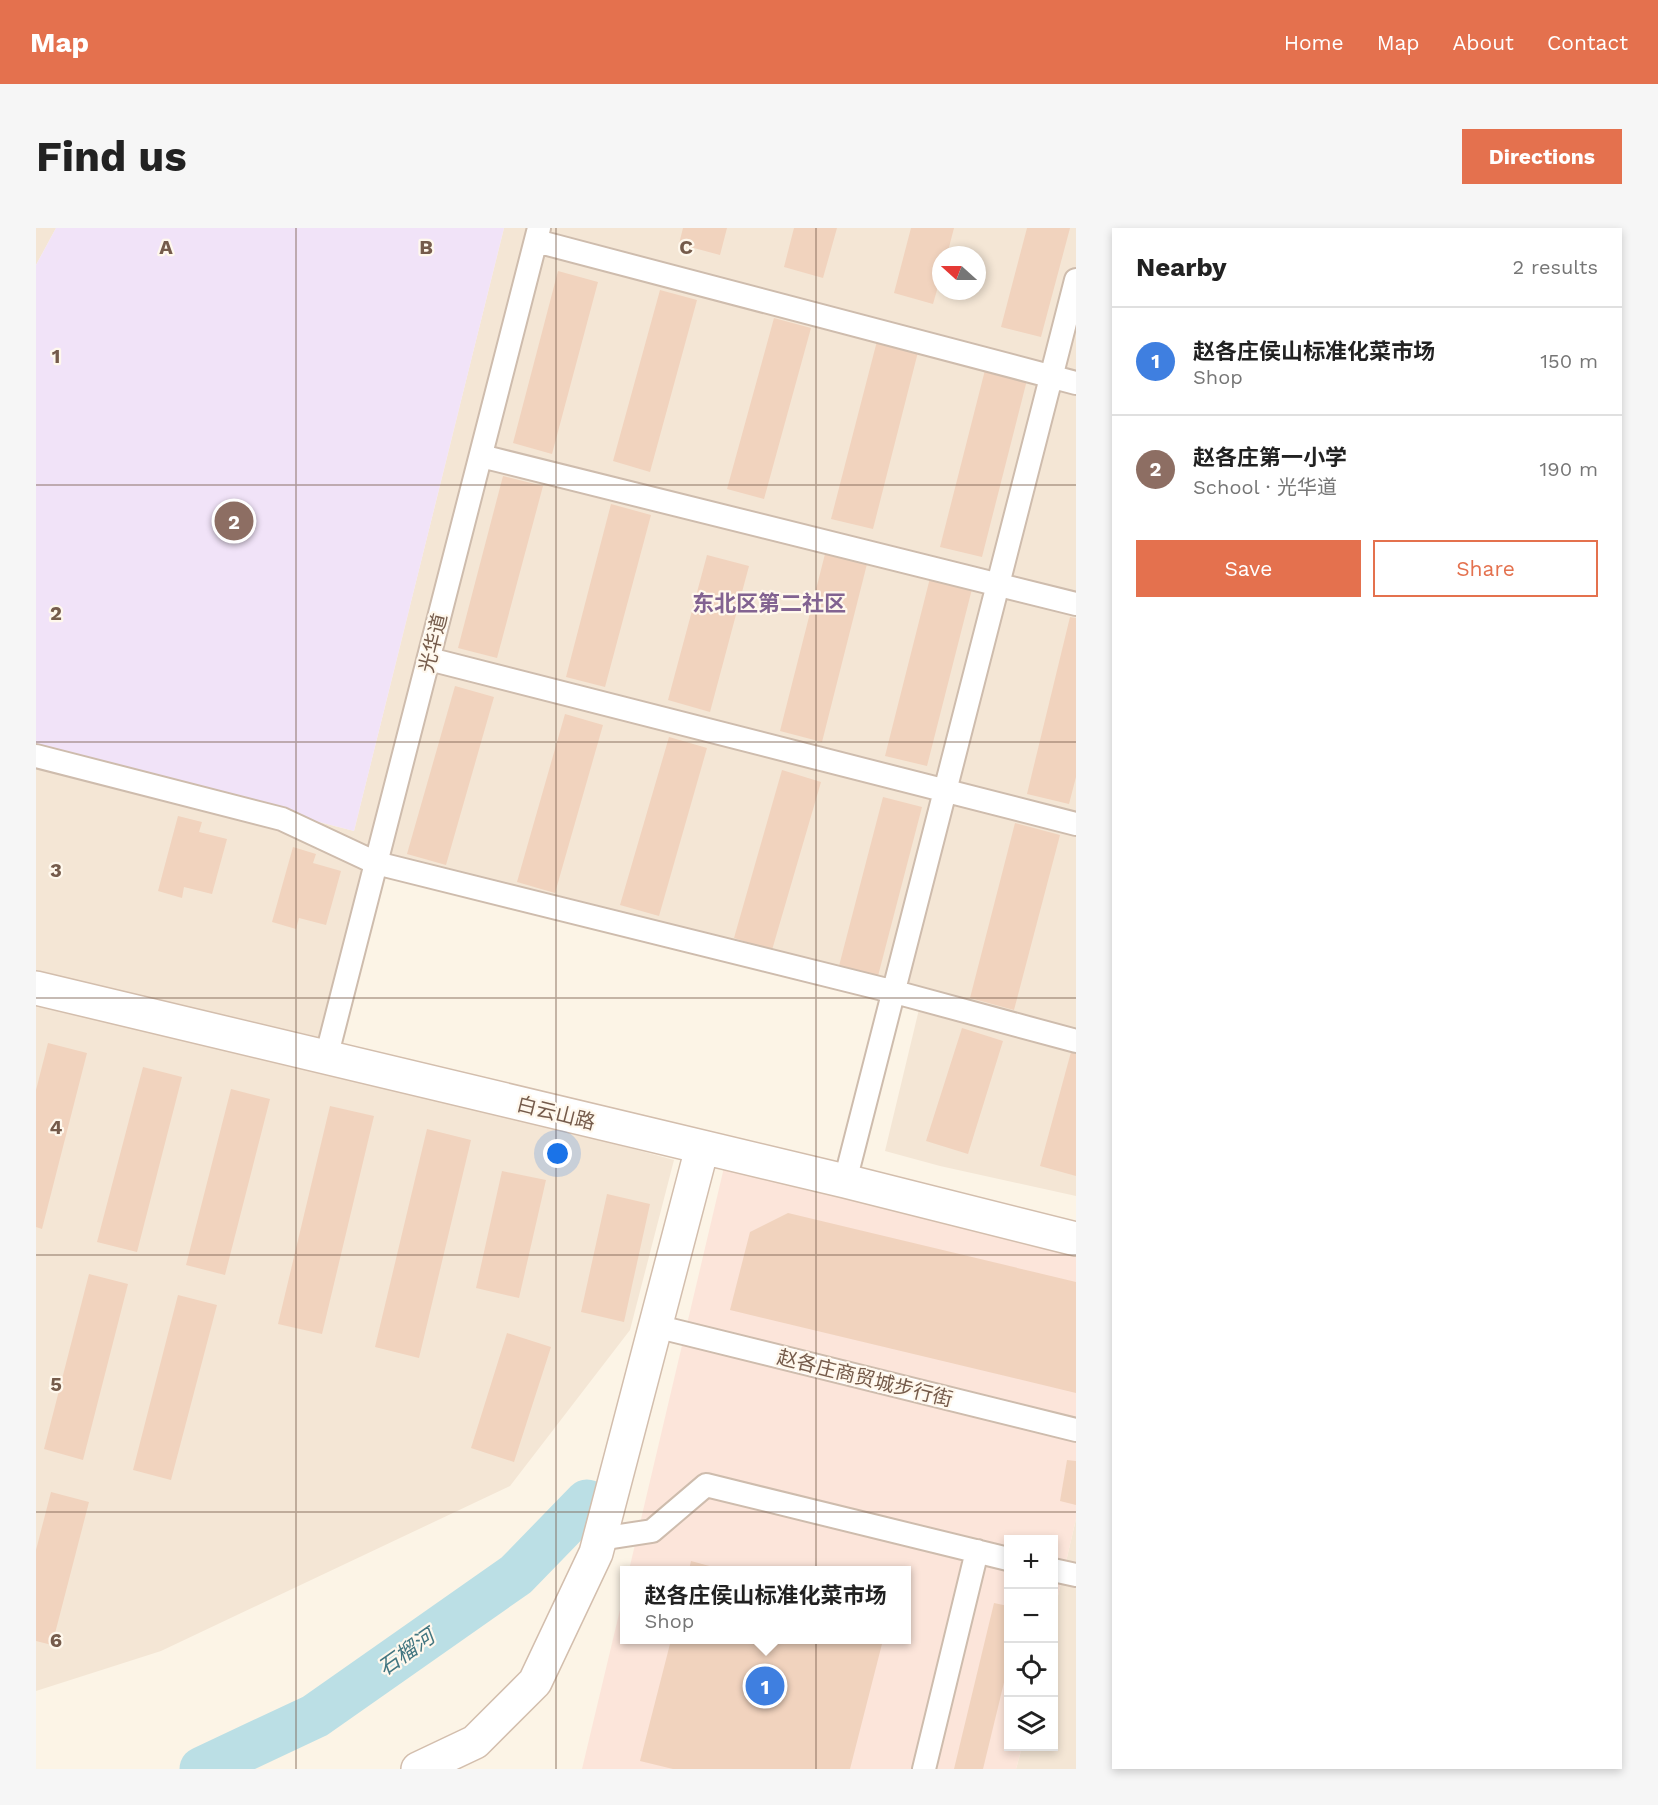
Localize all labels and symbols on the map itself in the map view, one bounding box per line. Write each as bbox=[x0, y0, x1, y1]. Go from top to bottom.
text: A bbox=[159, 235, 173, 259]
text: B bbox=[419, 235, 433, 259]
text: C bbox=[679, 235, 693, 259]
north arrow bbox=[932, 246, 986, 300]
text: 1 bbox=[52, 344, 60, 368]
pin: 2 bbox=[214, 498, 254, 544]
district label: 东北区第二社区 bbox=[692, 591, 846, 616]
text: 2 bbox=[50, 601, 62, 625]
street label: 光华道 bbox=[414, 611, 452, 675]
text: 3 bbox=[50, 858, 62, 882]
street label: 白云山路 bbox=[514, 1092, 598, 1134]
text: 4 bbox=[50, 1115, 63, 1139]
your location bbox=[543, 1139, 572, 1168]
street label: 赵各庄商贸城步行街 bbox=[775, 1345, 955, 1411]
text: 5 bbox=[50, 1372, 62, 1396]
water label: 石榴河 bbox=[373, 1621, 442, 1680]
text: 6 bbox=[50, 1628, 62, 1652]
pin: 1 bbox=[746, 1664, 784, 1708]

